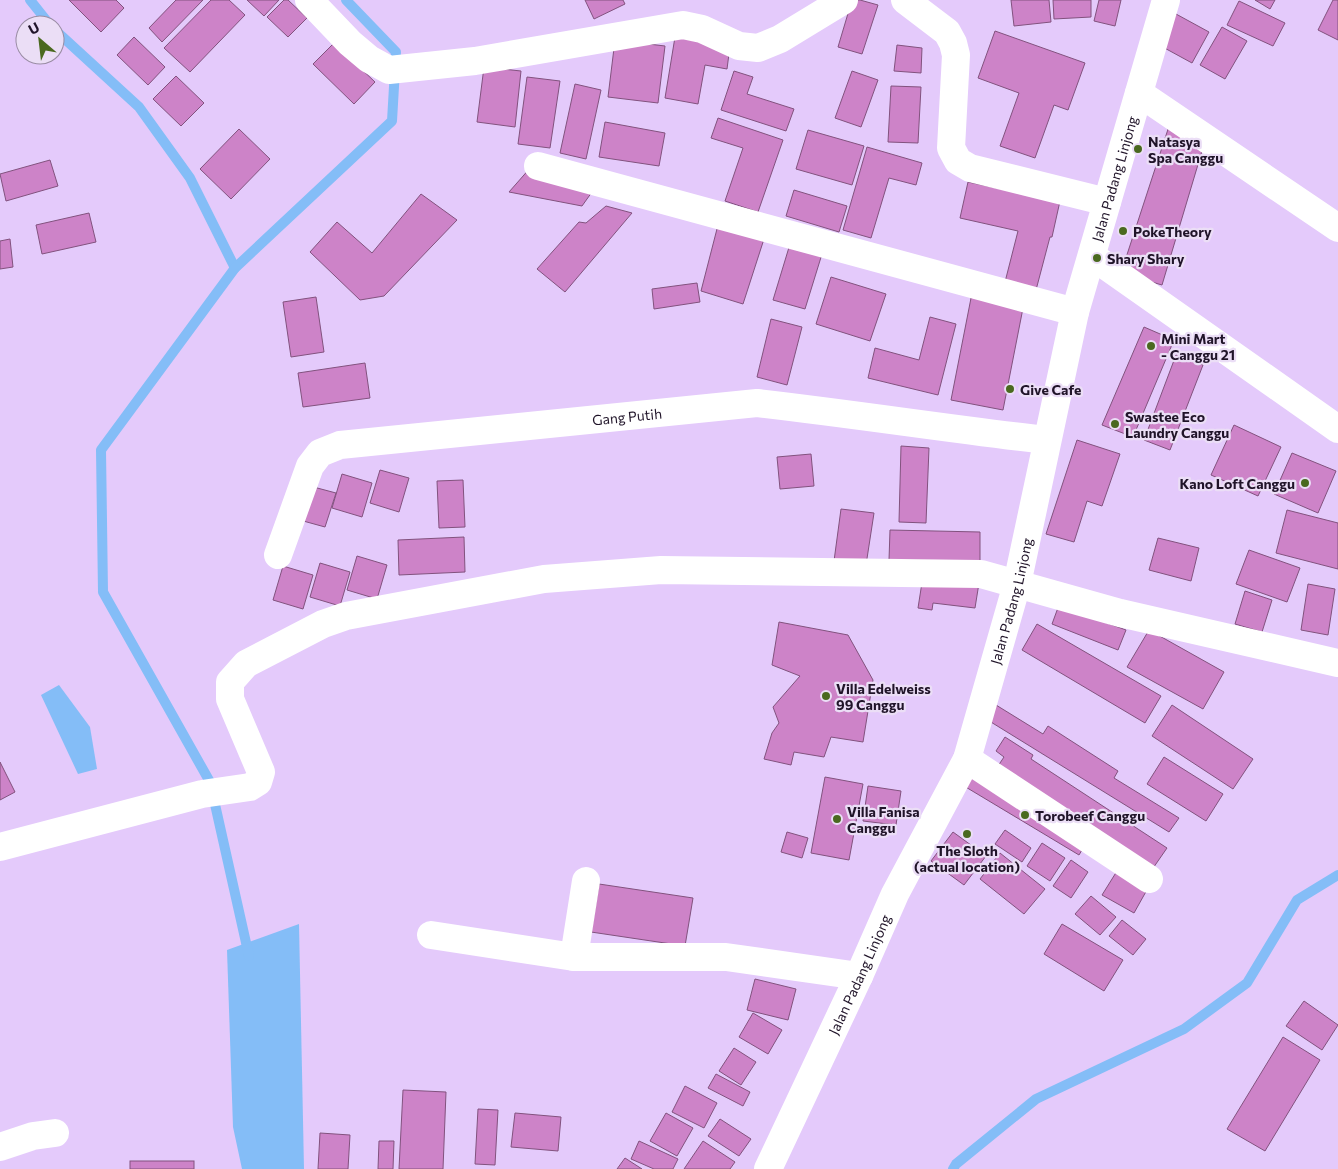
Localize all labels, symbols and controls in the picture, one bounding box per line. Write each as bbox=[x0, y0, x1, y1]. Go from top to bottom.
north arrow bbox=[15, 15, 65, 65]
text: U bbox=[25, 18, 42, 38]
street label: Jalan Padang Linjong bbox=[1088, 113, 1140, 243]
place label: Natasya Spa Canggu bbox=[1148, 133, 1223, 166]
marker: Natasya Spa Canggu bbox=[1132, 143, 1144, 155]
place label: PokeTheory bbox=[1133, 223, 1212, 240]
marker: PokeTheory bbox=[1117, 225, 1129, 237]
place label: Shary Shary bbox=[1107, 250, 1185, 267]
marker: Shary Shary bbox=[1091, 252, 1103, 264]
place label: Mini Mart - Canggu 21 bbox=[1161, 330, 1235, 363]
marker: Mini Mart - Canggu 21 bbox=[1145, 340, 1157, 352]
place label: Give Cafe bbox=[1020, 381, 1081, 398]
marker: Give Cafe bbox=[1004, 383, 1016, 395]
street label: Gang Putih bbox=[591, 404, 663, 428]
place label: Swastee Eco Laundry Canggu bbox=[1125, 408, 1229, 441]
marker: Swastee Eco Laundry Canggu bbox=[1109, 418, 1121, 430]
place label: Kano Loft Canggu bbox=[1180, 475, 1295, 492]
marker: Kano Loft Canggu bbox=[1299, 477, 1311, 489]
street label: Jalan Padang Linjong bbox=[986, 536, 1035, 666]
place label: Villa Edelweiss 99 Canggu bbox=[836, 680, 931, 713]
marker: Villa Edelweiss 99 Canggu bbox=[820, 690, 832, 702]
place label: Villa Fanisa Canggu bbox=[847, 803, 920, 836]
place label: Torobeef Canggu bbox=[1035, 807, 1145, 824]
marker: Torobeef Canggu bbox=[1019, 809, 1031, 821]
marker: Villa Fanisa Canggu bbox=[831, 813, 843, 825]
marker: The Sloth (actual location) bbox=[961, 828, 973, 840]
place label: The Sloth (actual location) bbox=[914, 842, 1020, 875]
street label: Jalan Padang Linjong bbox=[824, 911, 894, 1037]

